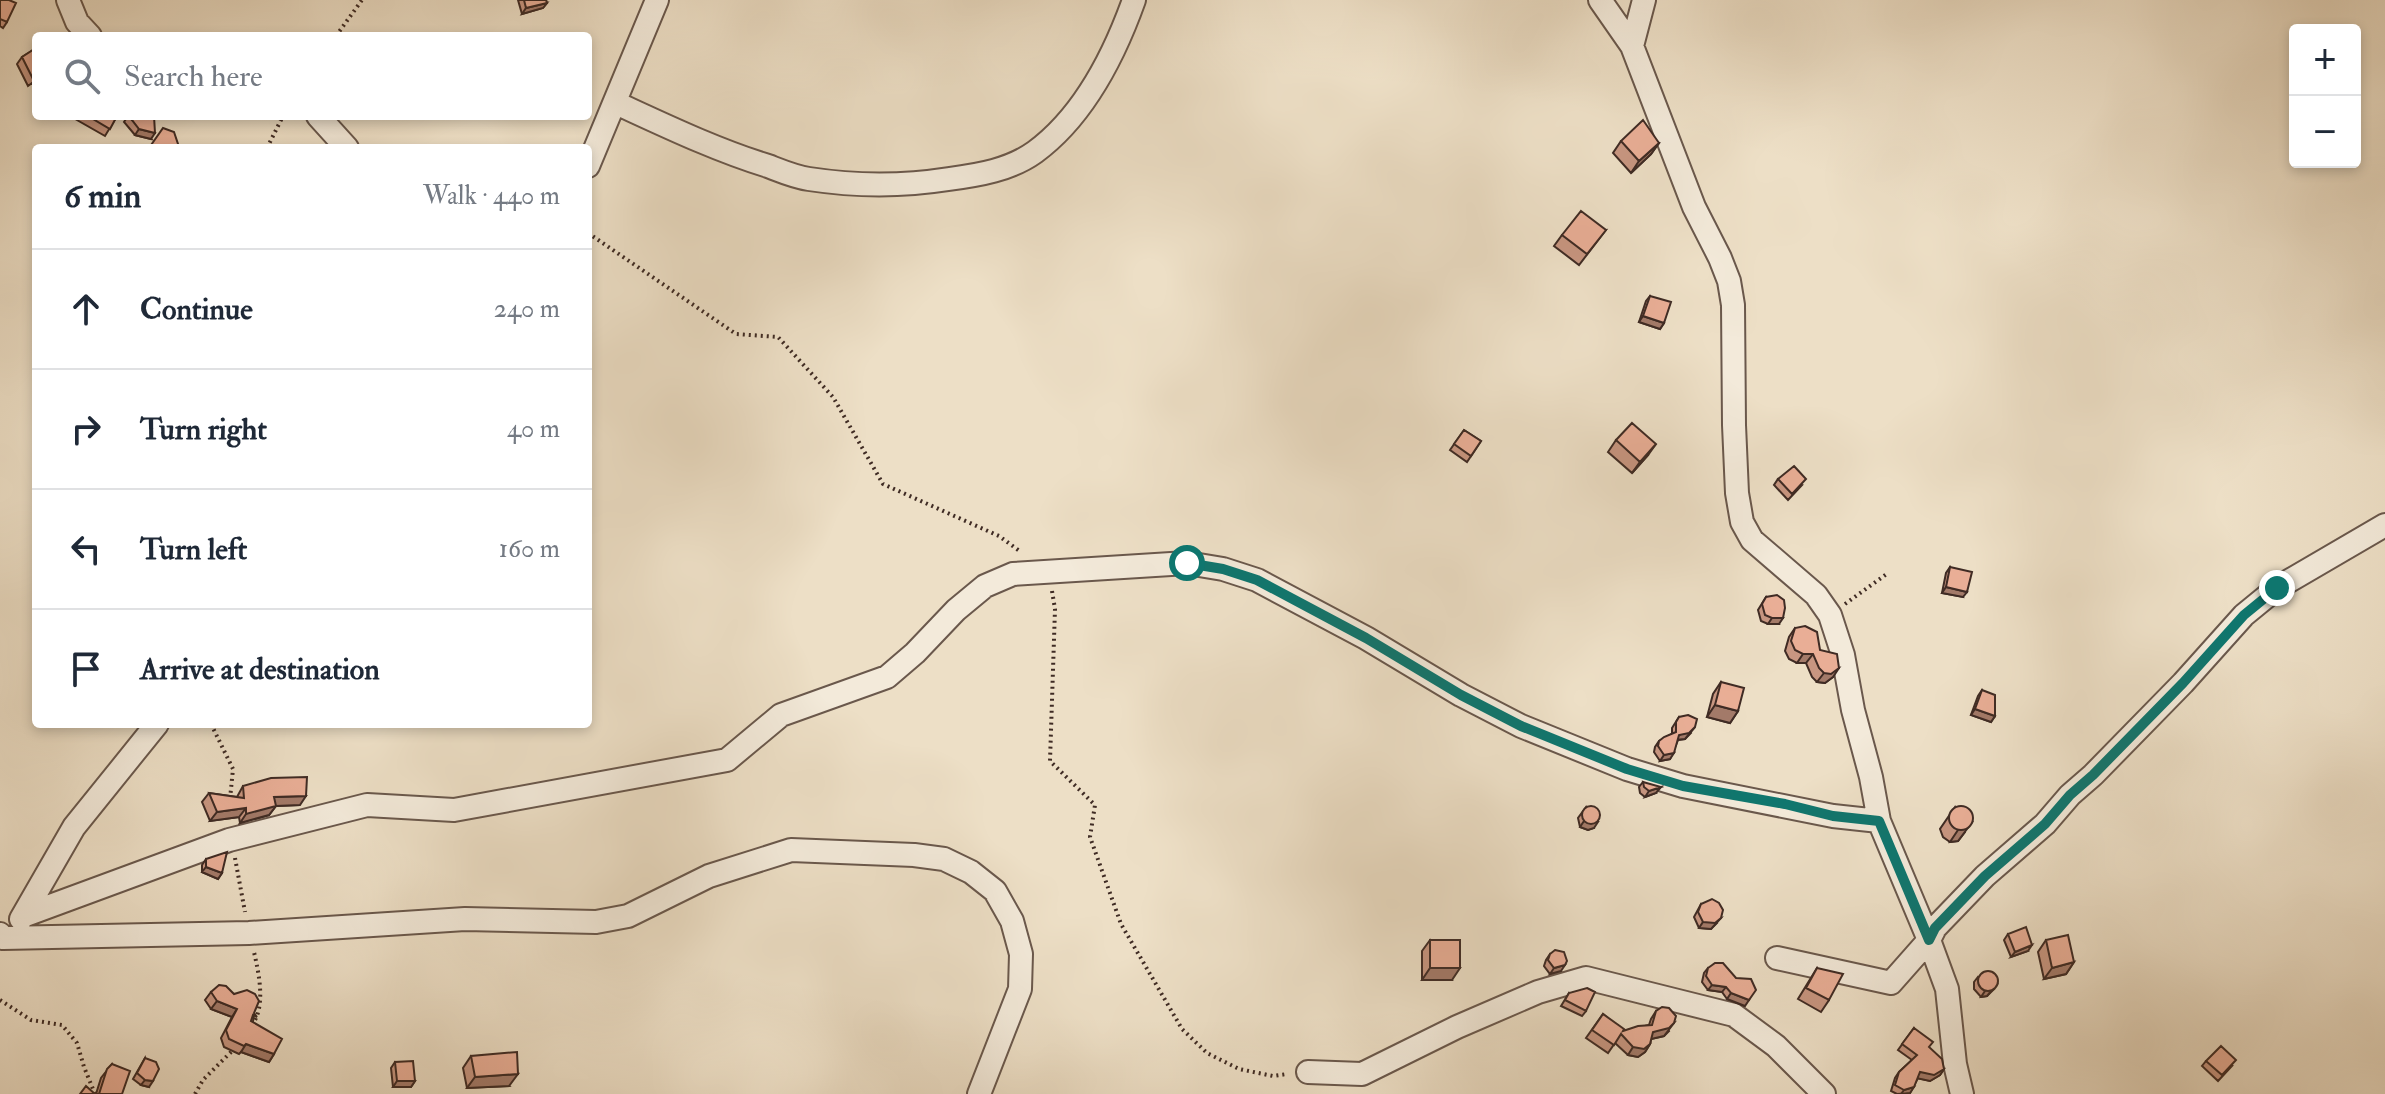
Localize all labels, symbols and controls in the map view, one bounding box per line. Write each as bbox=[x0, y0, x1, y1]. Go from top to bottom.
map controls bbox=[2289, 24, 2361, 168]
button: + bbox=[2289, 24, 2361, 96]
search box bbox=[32, 32, 592, 120]
icon: search bbox=[60, 54, 104, 98]
text: Search here bbox=[124, 58, 263, 95]
button: − bbox=[2289, 96, 2361, 168]
text: 6 min bbox=[64, 175, 141, 218]
text: Walk · 440 m bbox=[423, 180, 560, 212]
icon: ahead bbox=[64, 287, 108, 331]
text: Continue bbox=[140, 291, 253, 328]
text: 240 m bbox=[494, 293, 560, 325]
icon: right bbox=[64, 407, 108, 451]
text: Turn right bbox=[140, 411, 267, 448]
text: 40 m bbox=[507, 413, 560, 445]
icon: left bbox=[64, 527, 108, 571]
text: Turn left bbox=[140, 531, 247, 568]
text: 160 m bbox=[499, 533, 560, 565]
route start bbox=[1169, 545, 1205, 581]
route end bbox=[2259, 570, 2295, 606]
icon: arrive bbox=[64, 647, 108, 691]
text: Arrive at destination bbox=[140, 651, 380, 688]

